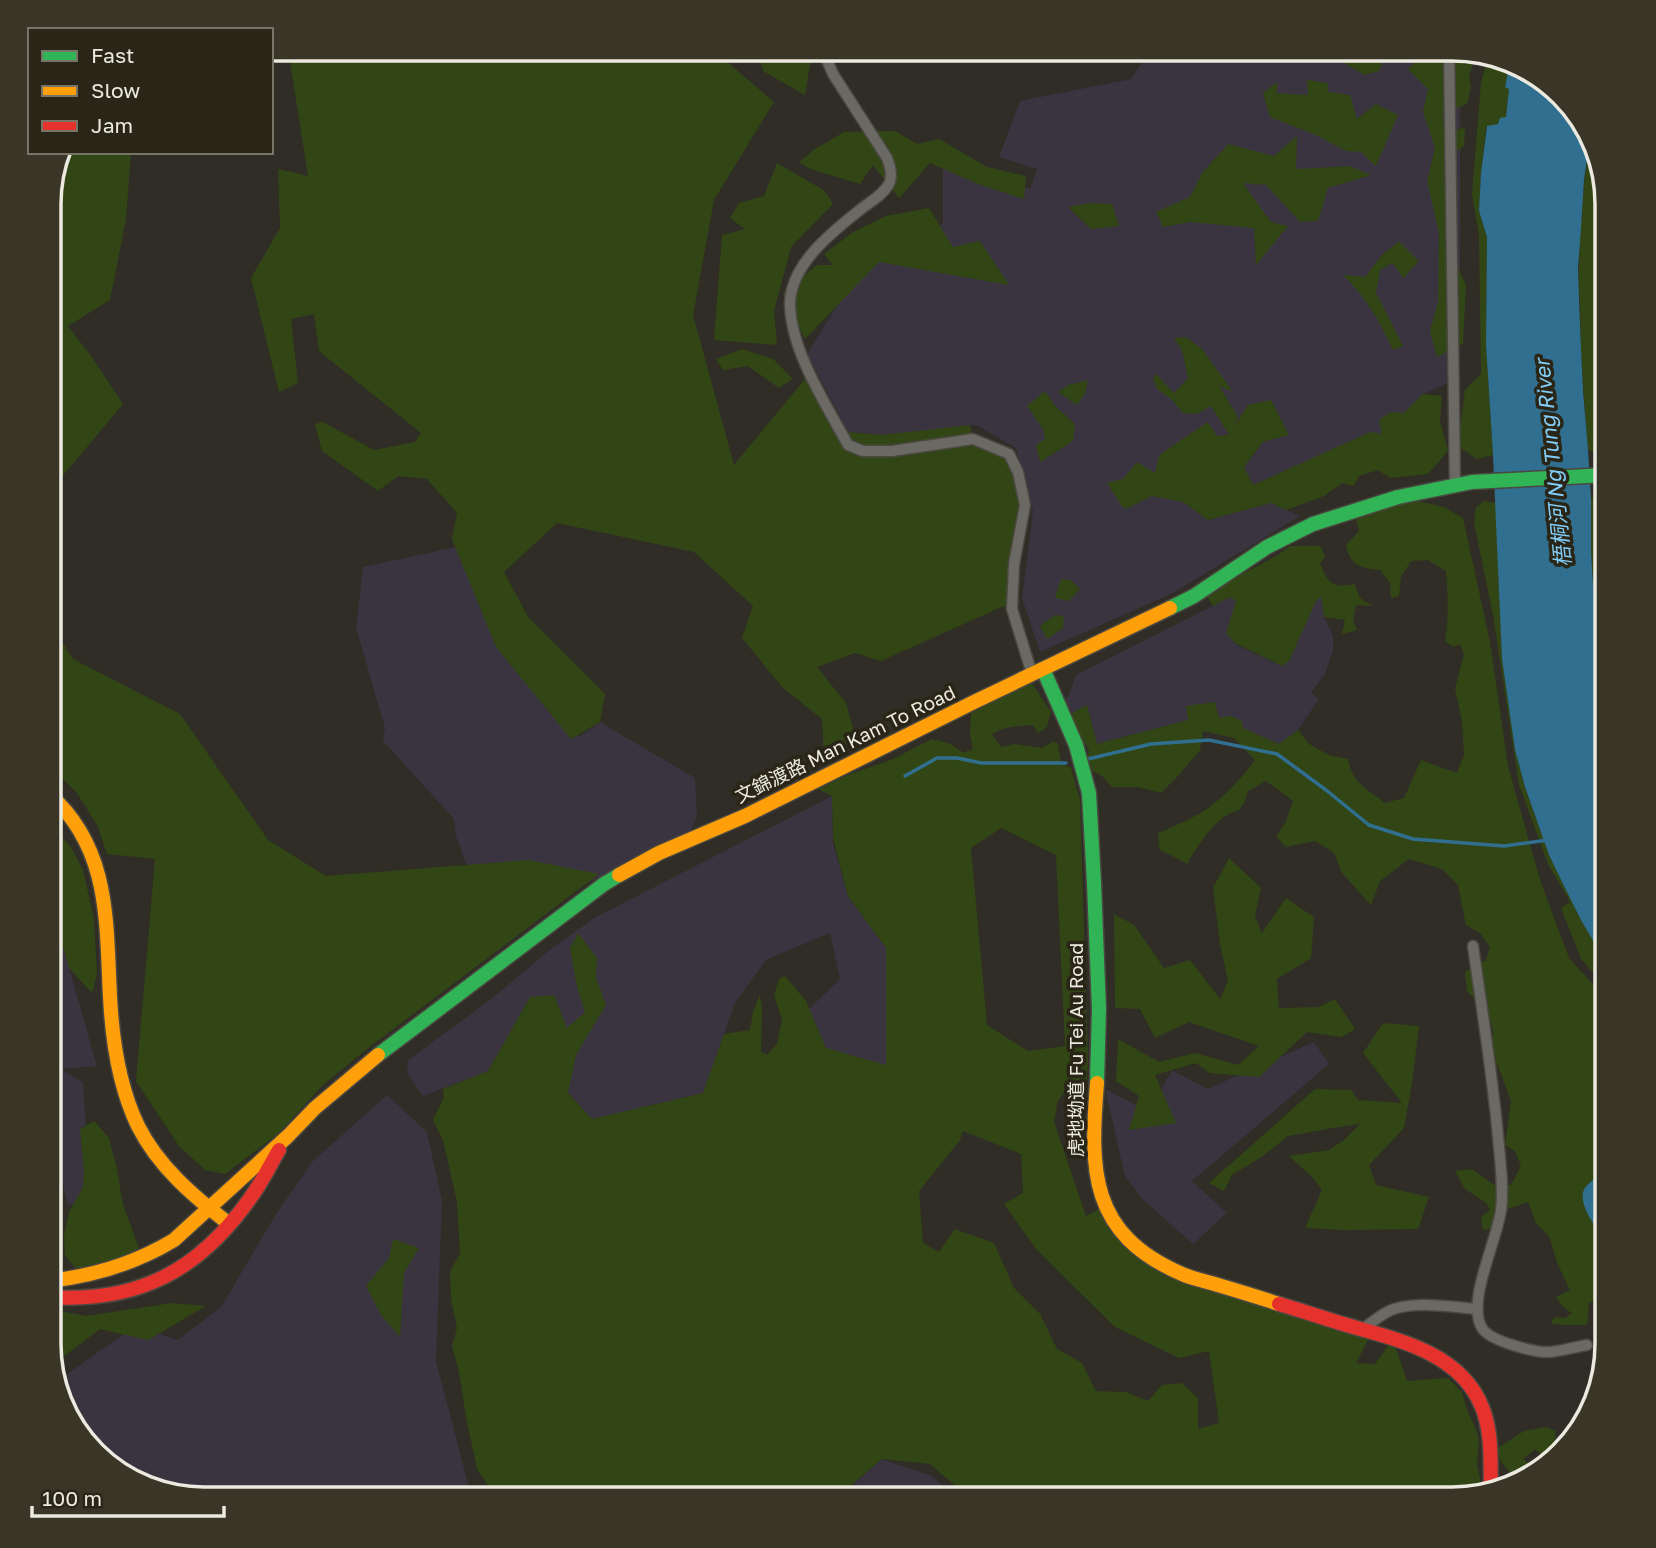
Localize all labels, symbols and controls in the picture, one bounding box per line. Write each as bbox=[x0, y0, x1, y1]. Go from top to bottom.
legend bbox=[28, 28, 273, 154]
text: Fast bbox=[91, 42, 134, 68]
text: Slow bbox=[91, 77, 140, 103]
text: Jam bbox=[91, 112, 133, 138]
water label: 梧桐河 Ng Tung River bbox=[1528, 355, 1576, 568]
street label: 文錦渡路 Man Kam To Road bbox=[731, 680, 959, 807]
street label: 虎地坳道 Fu Tei Au Road bbox=[1064, 943, 1087, 1157]
scale bar bbox=[32, 1474, 224, 1518]
text: 100 m bbox=[42, 1485, 102, 1511]

